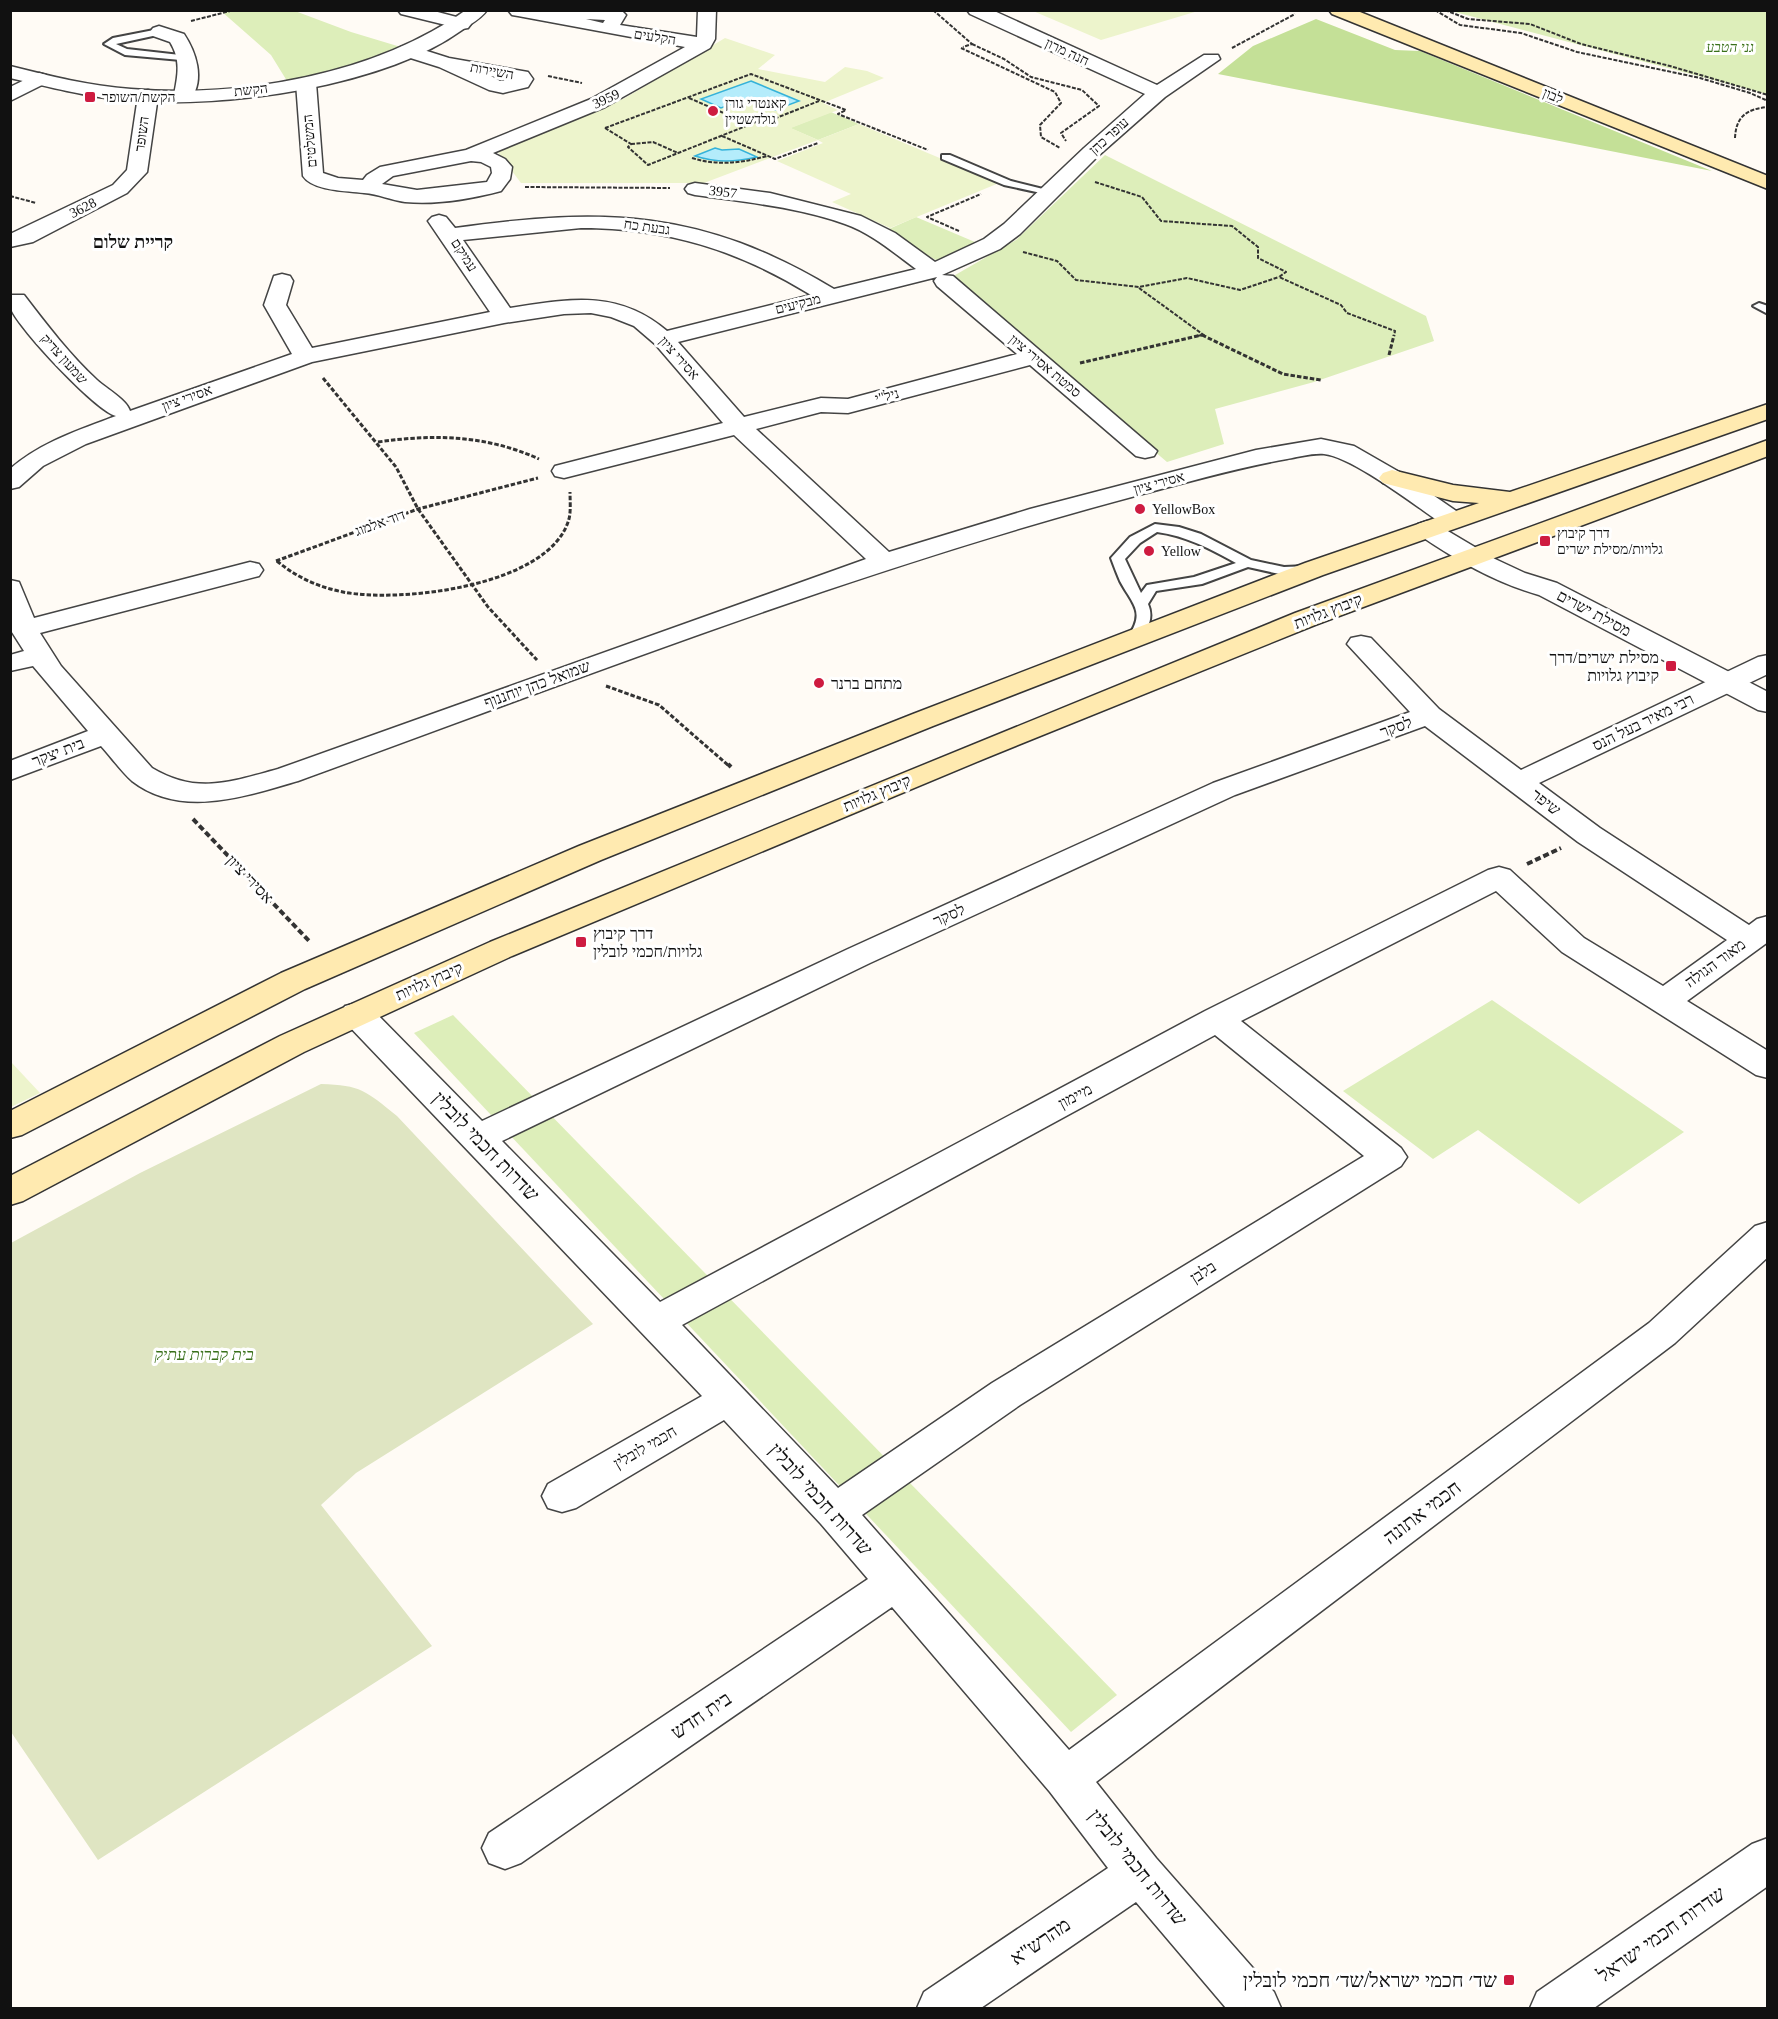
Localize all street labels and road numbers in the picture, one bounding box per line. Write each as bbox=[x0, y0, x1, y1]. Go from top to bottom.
street label: הקלעים bbox=[633, 26, 677, 48]
street label: חנה מרון bbox=[1043, 35, 1091, 69]
street label: השיירות bbox=[469, 60, 515, 82]
street label: הקשת bbox=[233, 81, 269, 99]
street label: לבון bbox=[1541, 85, 1565, 107]
street label: 3959 bbox=[590, 86, 622, 112]
street label: המשלטים bbox=[300, 114, 320, 168]
street label: עופר כהן bbox=[1086, 114, 1132, 158]
street label: השופר bbox=[132, 115, 152, 153]
street label: 3957 bbox=[708, 183, 738, 201]
street label: 3628 bbox=[67, 195, 99, 221]
street label: גבעת כח bbox=[623, 216, 671, 238]
street label: עמיקם bbox=[448, 236, 480, 274]
street label: מבקיעים bbox=[774, 291, 822, 317]
street label: שמעון צדיק bbox=[38, 331, 90, 387]
street label: סמטת אסירי ציון bbox=[1006, 332, 1084, 400]
street label: אסירי ציון bbox=[656, 334, 702, 382]
street label: אסירי ציון bbox=[160, 382, 214, 414]
street label: ניל"י bbox=[873, 386, 901, 406]
street label: אסירי ציון bbox=[1132, 469, 1186, 497]
street label: דוד אלמוג bbox=[353, 507, 407, 539]
street label: מסילת ישרים bbox=[1554, 586, 1634, 640]
street label: קיבוץ גלויות bbox=[1291, 590, 1365, 632]
street label: שמואל כהן יוחננוף bbox=[482, 657, 593, 711]
street label: רבי מאיר בעל הנס bbox=[1590, 690, 1696, 754]
street label: לסקר bbox=[1378, 713, 1414, 741]
street label: בית יצקר bbox=[29, 734, 87, 770]
street label: קיבוץ גלויות bbox=[841, 771, 913, 815]
street label: שיפר bbox=[1528, 786, 1564, 819]
street label: אסירי ציון bbox=[223, 852, 277, 907]
street label: לסקר bbox=[930, 901, 968, 929]
street label: מאור הגולה bbox=[1682, 935, 1748, 991]
street label: קיבוץ גלויות bbox=[393, 959, 465, 1003]
street label: מיימון bbox=[1055, 1080, 1095, 1112]
street label: שדרות חכמי לובלין bbox=[428, 1087, 544, 1205]
street label: בלבן bbox=[1187, 1257, 1219, 1286]
street label: חכמי לובלין bbox=[610, 1422, 680, 1472]
street label: שדרות חכמי לובלין bbox=[765, 1438, 877, 1560]
street label: חכמי אתונה bbox=[1379, 1476, 1465, 1548]
street label: בית חדש bbox=[667, 1687, 735, 1743]
street label: שדרות חכמי לובלין bbox=[1084, 1804, 1192, 1930]
street label: שדרות חכמי ישראל bbox=[1592, 1882, 1729, 1987]
street label: מהרש"א bbox=[1006, 1913, 1074, 1969]

